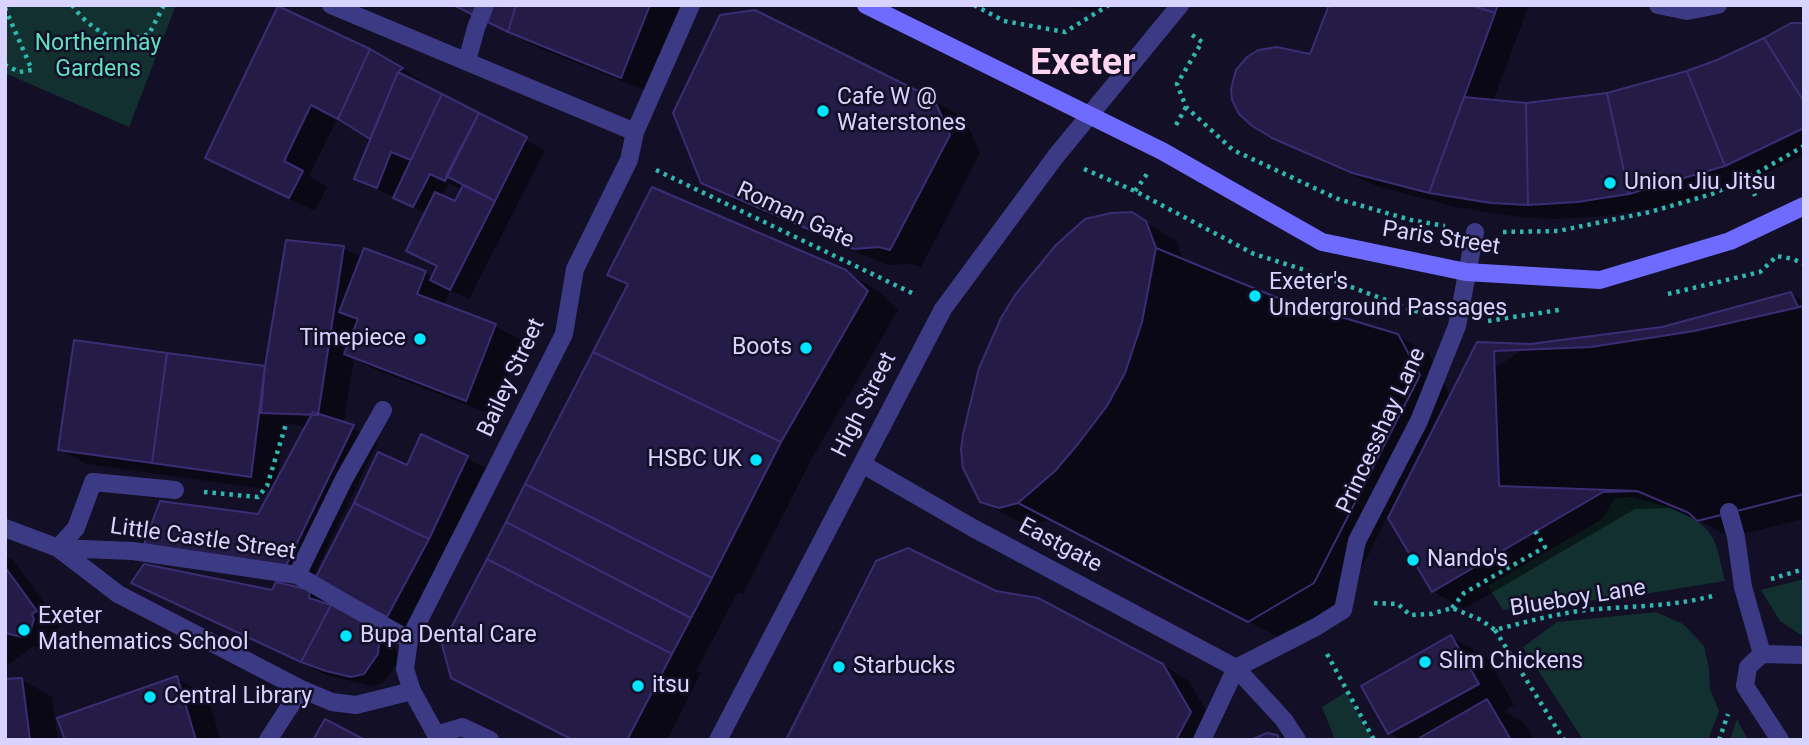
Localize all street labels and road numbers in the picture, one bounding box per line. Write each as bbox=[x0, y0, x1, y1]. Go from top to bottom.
street label: Roman Gate bbox=[732, 177, 858, 255]
street label: Paris Street bbox=[1380, 216, 1502, 262]
street label: Bailey Street bbox=[473, 314, 551, 442]
street label: Princesshay Lane bbox=[1331, 344, 1433, 518]
street label: High Street bbox=[827, 348, 903, 462]
street label: Little Castle Street bbox=[108, 513, 298, 567]
street label: Eastgate bbox=[1014, 513, 1106, 579]
street label: Blueboy Lane bbox=[1508, 575, 1648, 623]

